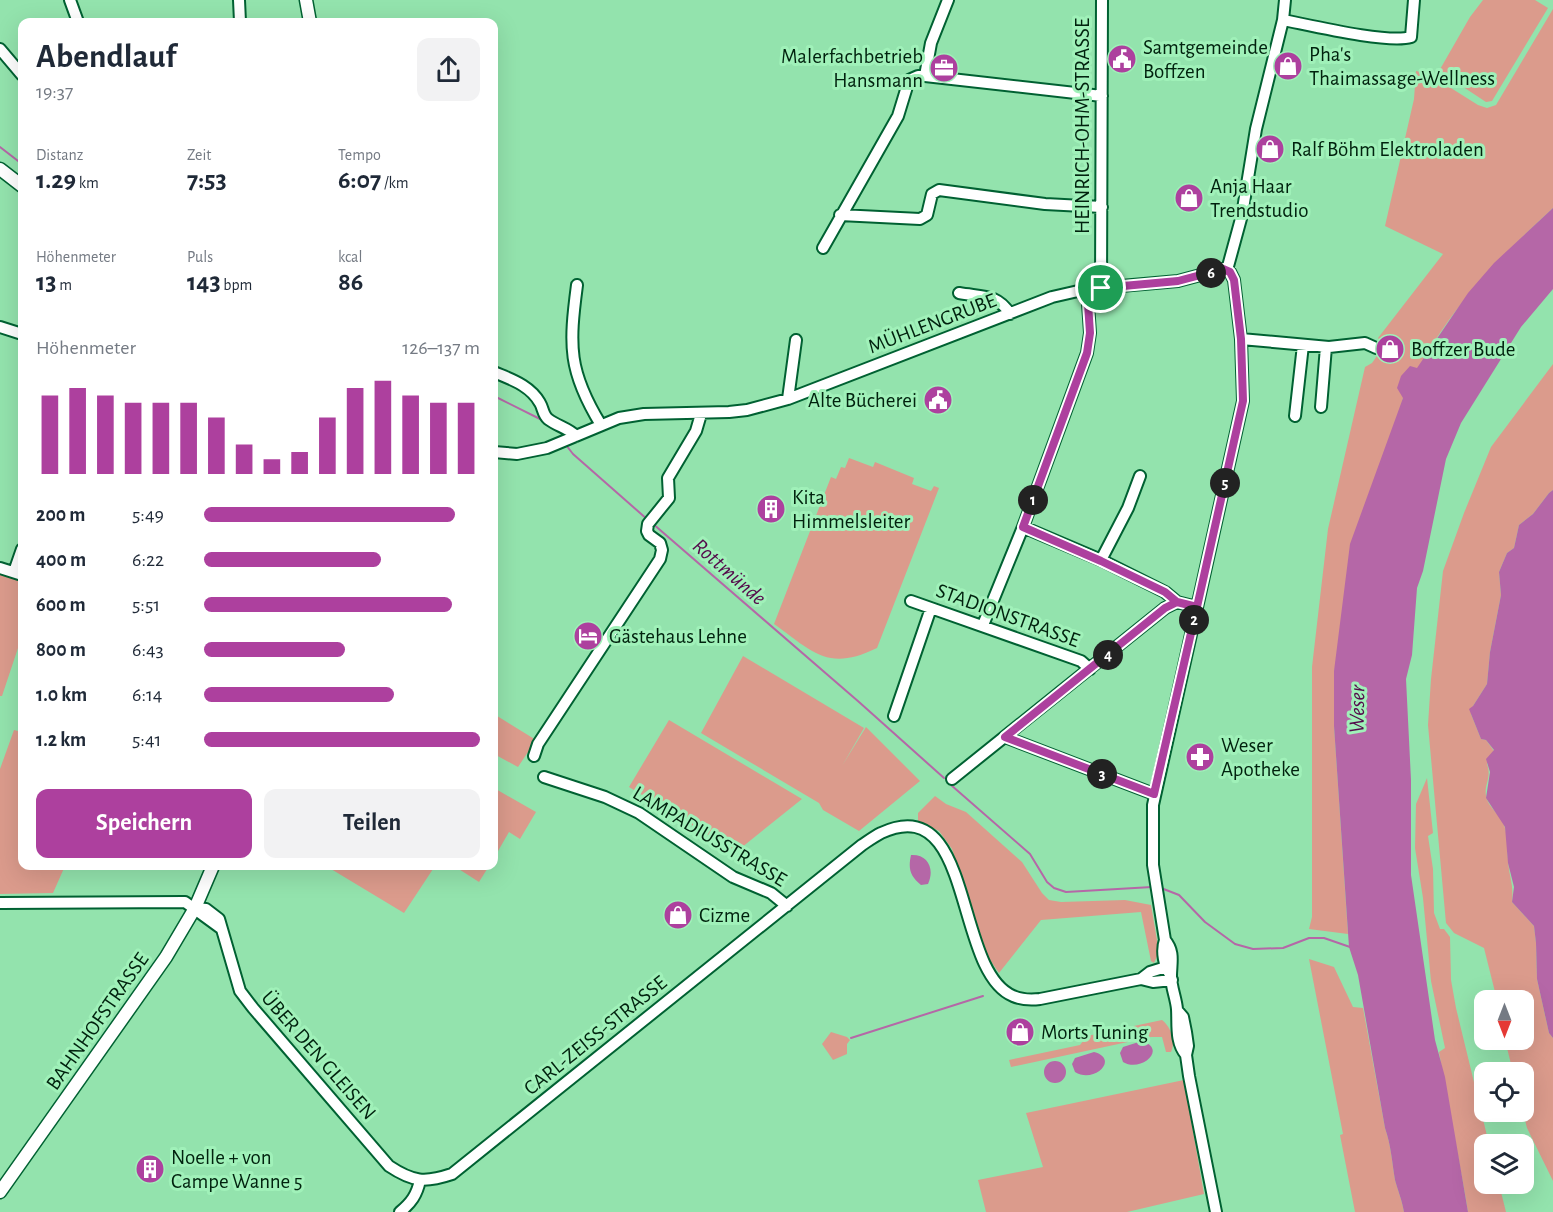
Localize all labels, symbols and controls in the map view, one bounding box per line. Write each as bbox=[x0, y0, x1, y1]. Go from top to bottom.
street label: HEINRICH-OHM-STRASSE bbox=[1072, 18, 1093, 234]
place label: Samtgemeinde Boffzen bbox=[1143, 37, 1268, 82]
button: share bbox=[417, 38, 480, 101]
text: Abendlauf bbox=[36, 41, 176, 74]
public building icon: Samtgemeinde Boffzen bbox=[1106, 43, 1138, 75]
place label: Pha's Thaimassage-Wellness bbox=[1309, 44, 1495, 89]
place label: Malerfachbetrieb Hansmann bbox=[781, 46, 923, 91]
shop icon: Pha's Thaimassage-Wellness bbox=[1272, 50, 1304, 82]
office icon: Malerfachbetrieb Hansmann bbox=[928, 52, 960, 84]
text: 19:37 bbox=[36, 82, 73, 102]
shop icon: Ralf Böhm Elektroladen bbox=[1254, 133, 1286, 165]
place label: Ralf Böhm Elektroladen bbox=[1291, 139, 1484, 160]
text: Distanz bbox=[36, 147, 83, 163]
text: Zeit bbox=[187, 147, 211, 163]
text: Tempo bbox=[338, 147, 381, 163]
text: 1.29 bbox=[36, 167, 76, 193]
text: 7:53 bbox=[187, 167, 227, 193]
text: 6:07 bbox=[338, 167, 381, 193]
text: km bbox=[76, 175, 99, 191]
text: /km bbox=[381, 175, 409, 191]
place label: Anja Haar Trendstudio bbox=[1210, 176, 1309, 221]
shop icon: Anja Haar Trendstudio bbox=[1173, 182, 1205, 214]
text: Höhenmeter bbox=[36, 249, 116, 265]
text: Puls bbox=[187, 249, 213, 265]
text: kcal bbox=[338, 249, 362, 265]
pin: 6 bbox=[1196, 258, 1226, 288]
pin bbox=[1075, 262, 1126, 313]
text: 6 bbox=[1207, 265, 1215, 281]
text: 13 bbox=[36, 269, 57, 295]
text: 143 bbox=[187, 269, 221, 295]
text: 86 bbox=[338, 269, 363, 295]
icon: arrive bbox=[1084, 271, 1117, 304]
text: m bbox=[57, 277, 72, 293]
text: bpm bbox=[221, 277, 252, 293]
street label: MÜHLENGRUBE bbox=[865, 288, 999, 358]
shop icon: Boffzer Bude bbox=[1374, 333, 1406, 365]
text: Höhenmeter bbox=[36, 338, 136, 358]
text: 126–137 m bbox=[402, 338, 480, 358]
place label: Boffzer Bude bbox=[1411, 339, 1515, 360]
public building icon: Alte Bücherei bbox=[922, 384, 954, 416]
place label: Alte Bücherei bbox=[808, 390, 917, 411]
pin: 5 bbox=[1210, 468, 1240, 498]
text: 5 bbox=[1222, 475, 1228, 491]
pin: 1 bbox=[1018, 485, 1048, 515]
place label: Kita Himmelsleiter bbox=[792, 487, 911, 532]
text: 1 bbox=[1030, 492, 1036, 508]
building icon: Kita Himmelsleiter bbox=[755, 493, 787, 525]
text: 200 m bbox=[36, 505, 85, 525]
text: 5:49 bbox=[132, 505, 164, 525]
water label: Rottmünde bbox=[689, 534, 770, 609]
text: 400 m bbox=[36, 550, 86, 570]
text: 6:22 bbox=[132, 550, 164, 570]
street label: STADIONSTRASSE bbox=[933, 580, 1082, 651]
text: 600 m bbox=[36, 595, 86, 615]
text: 5:51 bbox=[132, 595, 160, 615]
pin: 2 bbox=[1179, 605, 1209, 635]
text: 2 bbox=[1190, 612, 1198, 628]
hotel icon: Gästehaus Lehne bbox=[572, 620, 604, 652]
place label: Gästehaus Lehne bbox=[609, 626, 747, 647]
text: 800 m bbox=[36, 640, 86, 660]
text: 6:43 bbox=[132, 640, 164, 660]
pin: 4 bbox=[1093, 640, 1123, 670]
text: 4 bbox=[1104, 647, 1112, 663]
water label: Weser bbox=[1346, 684, 1368, 733]
text: 1.0 km bbox=[36, 685, 87, 705]
text: 6:14 bbox=[132, 685, 162, 705]
text: 1.2 km bbox=[36, 730, 86, 750]
text: 5:41 bbox=[132, 730, 161, 750]
place label: Weser Apotheke bbox=[1221, 735, 1300, 780]
pharmacy icon: Weser Apotheke bbox=[1184, 741, 1216, 773]
pin: 3 bbox=[1087, 759, 1117, 789]
text: 3 bbox=[1099, 766, 1105, 782]
street label: LAMPADIUSSTRASSE bbox=[629, 782, 790, 891]
button: Speichern bbox=[36, 789, 252, 858]
button: Teilen bbox=[264, 789, 480, 858]
shop icon: Cizme bbox=[662, 899, 694, 931]
place label: Cizme bbox=[699, 905, 750, 926]
street label: BAHNHOFSTRASSE bbox=[42, 949, 153, 1094]
street label: CARL-ZEISS-STRASSE bbox=[520, 972, 671, 1099]
street label: ÜBER DEN GLEISEN bbox=[257, 986, 381, 1124]
north arrow bbox=[1474, 990, 1534, 1050]
map controls bbox=[1474, 990, 1534, 1194]
shop icon: Morts Tuning bbox=[1004, 1016, 1036, 1048]
place label: Morts Tuning bbox=[1041, 1022, 1149, 1043]
button: locate bbox=[1474, 1062, 1534, 1122]
button: layers bbox=[1474, 1134, 1534, 1194]
place label: Noelle + von Campe Wanne 5 bbox=[171, 1147, 303, 1192]
building icon: Noelle + von Campe Wanne 5 bbox=[134, 1153, 166, 1185]

